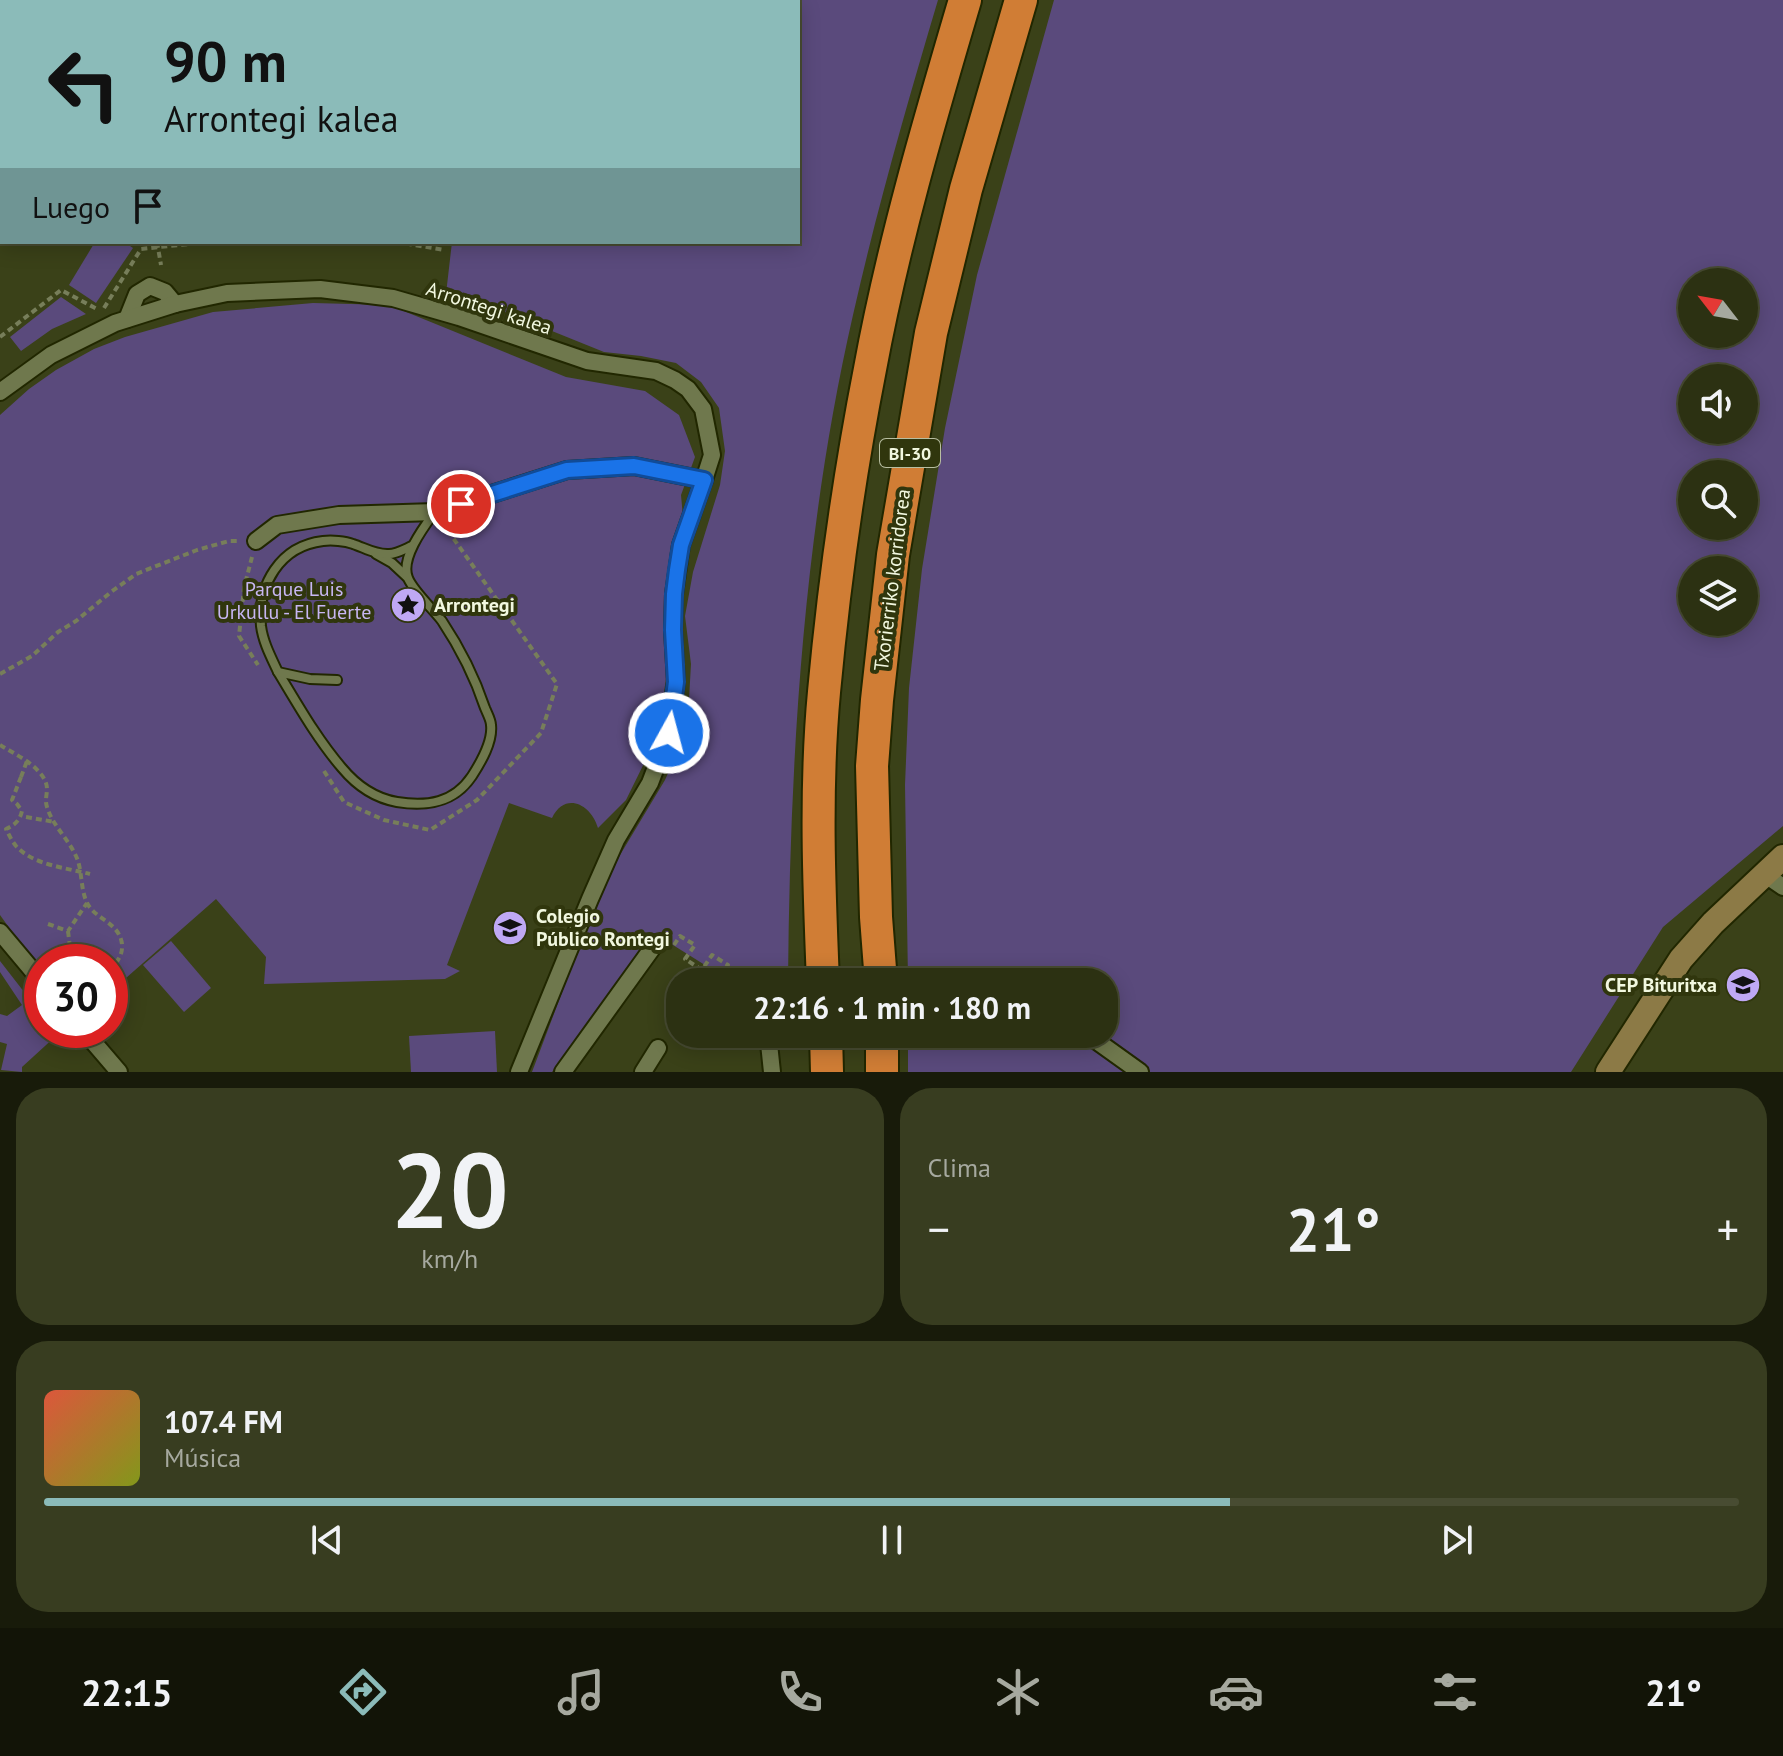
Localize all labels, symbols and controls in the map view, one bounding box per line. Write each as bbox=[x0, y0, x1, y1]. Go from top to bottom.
text: 90 m bbox=[164, 25, 287, 97]
icon: left bbox=[32, 32, 136, 136]
text: Arrontegi kalea bbox=[164, 95, 399, 142]
icon: arrive bbox=[126, 184, 170, 228]
text: Luego bbox=[32, 187, 110, 226]
north arrow bbox=[1678, 268, 1758, 348]
map controls bbox=[1678, 268, 1758, 636]
street label: Arrontegi kalea bbox=[423, 275, 555, 341]
button: sound bbox=[1678, 364, 1758, 444]
road number: BI-30 bbox=[880, 439, 940, 467]
button: search bbox=[1678, 460, 1758, 540]
pin bbox=[427, 470, 495, 538]
icon: arrive bbox=[439, 482, 483, 526]
street label: Txorierriko korridorea bbox=[868, 488, 916, 672]
button: layers bbox=[1678, 556, 1758, 636]
park label: Parque Luis Urkullu - El Fuerte bbox=[217, 576, 371, 625]
place icon: Arrontegi bbox=[389, 586, 427, 624]
place label: Arrontegi bbox=[434, 592, 515, 618]
position arrow bbox=[627, 691, 711, 775]
place label: Colegio Público Rontegi bbox=[536, 903, 670, 952]
school or university icon: Colegio Público Rontegi bbox=[491, 909, 529, 947]
speed limit sign: 30 bbox=[24, 944, 128, 1048]
school or university icon: CEP Bituritxa bbox=[1724, 966, 1762, 1004]
place label: CEP Bituritxa bbox=[1605, 972, 1717, 998]
text: 22:16 · 1 min · 180 m bbox=[753, 988, 1031, 1027]
text: 20 bbox=[391, 1122, 509, 1257]
text: Clima bbox=[928, 1151, 991, 1184]
text: 21° bbox=[1286, 1190, 1380, 1268]
text: − bbox=[928, 1200, 950, 1257]
text: + bbox=[1717, 1200, 1739, 1257]
text: km/h bbox=[421, 1242, 478, 1275]
text: 107.4 FM bbox=[164, 1402, 283, 1441]
text: Música bbox=[164, 1441, 241, 1474]
icon: previous bbox=[305, 1518, 349, 1562]
icon: pause bbox=[870, 1518, 914, 1562]
icon: next bbox=[1435, 1518, 1479, 1562]
icon: directions bbox=[335, 1664, 391, 1720]
icon: music bbox=[553, 1664, 609, 1720]
icon: phone bbox=[772, 1664, 828, 1720]
icon: climate bbox=[990, 1664, 1046, 1720]
icon: car bbox=[1208, 1664, 1264, 1720]
icon: filters bbox=[1427, 1664, 1483, 1720]
text: 22:15 bbox=[81, 1669, 173, 1716]
text: 21° bbox=[1645, 1669, 1702, 1716]

